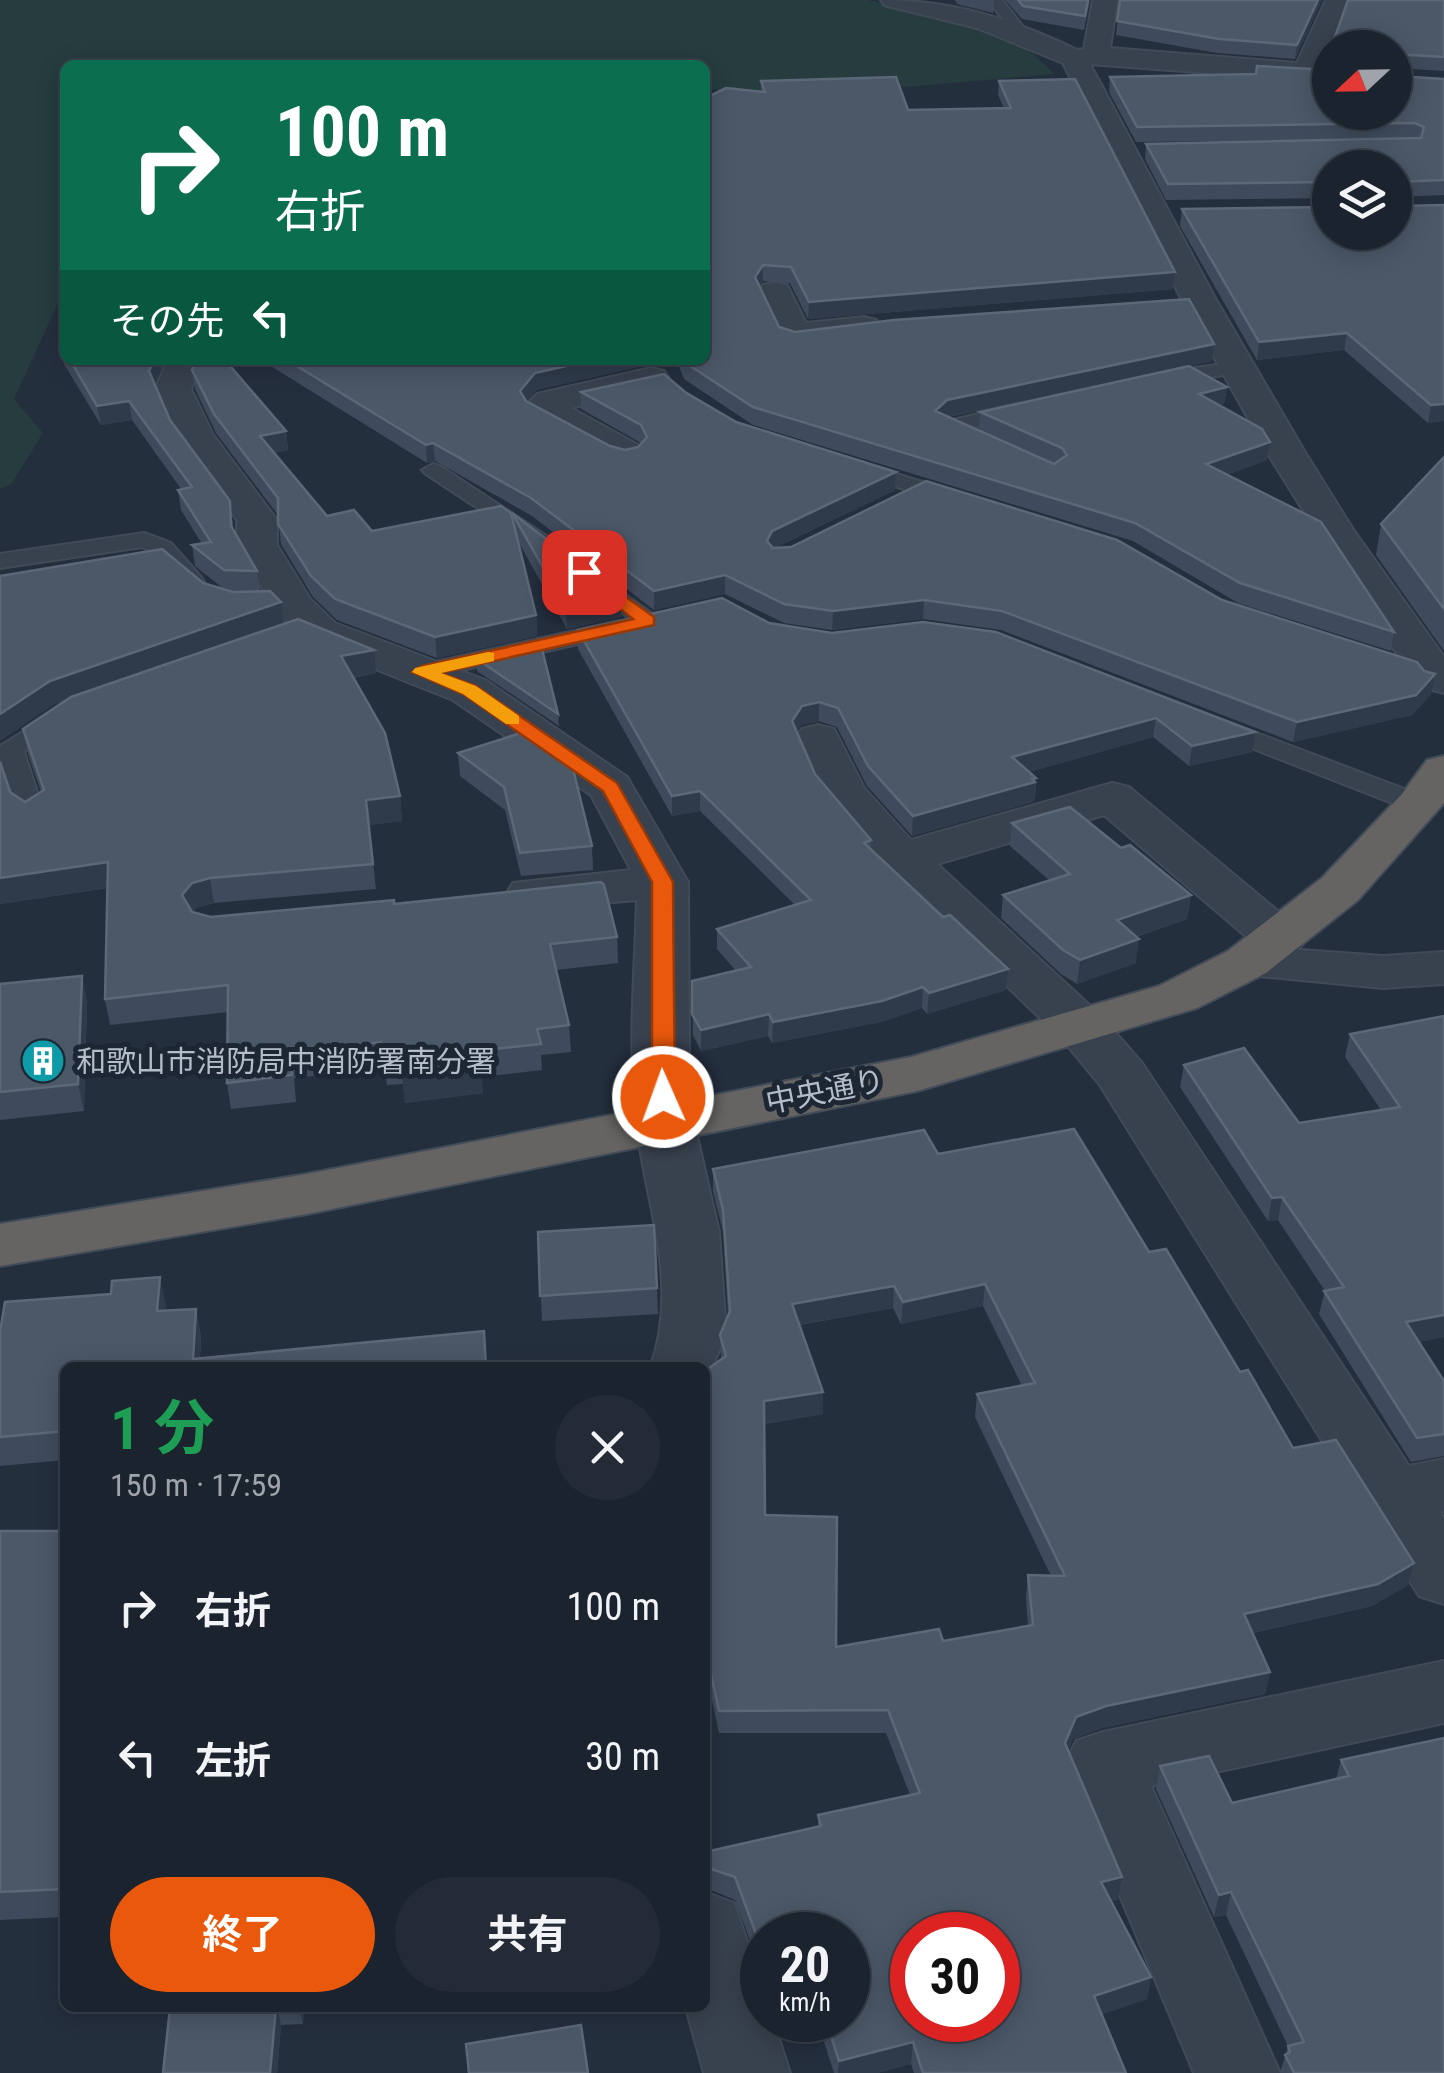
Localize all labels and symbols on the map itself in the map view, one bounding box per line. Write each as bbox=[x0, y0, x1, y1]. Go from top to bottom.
north arrow bbox=[1312, 30, 1412, 130]
pin bbox=[542, 530, 627, 615]
building icon: 和歌山市消防局中消防署南分署 bbox=[20, 1038, 66, 1084]
place label: 和歌山市消防局中消防署南分署 bbox=[76, 1044, 496, 1079]
position arrow bbox=[611, 1045, 715, 1149]
street label: 中央通り bbox=[763, 1062, 887, 1120]
speed limit sign: 30 bbox=[890, 1912, 1020, 2042]

